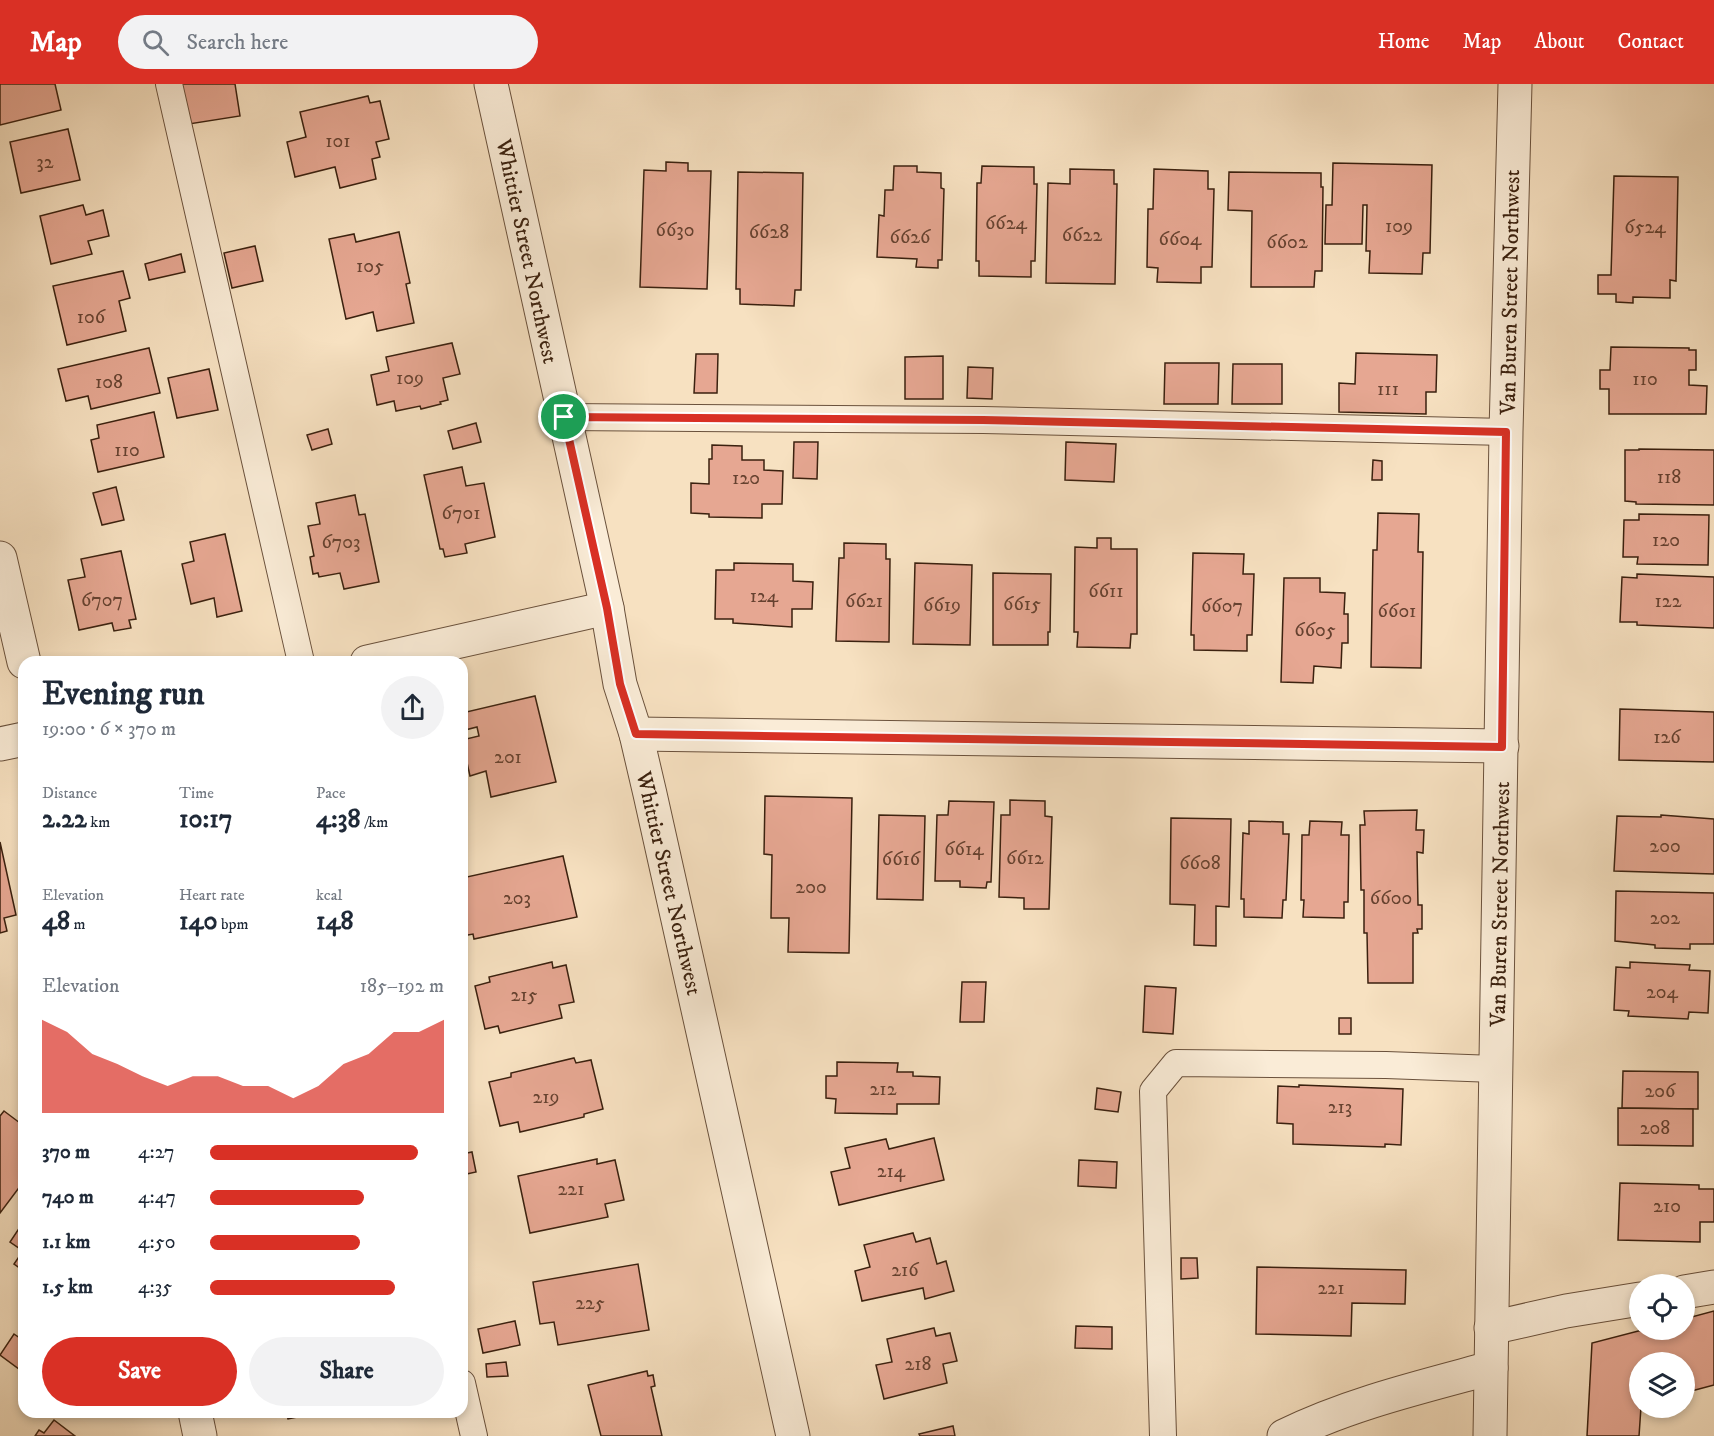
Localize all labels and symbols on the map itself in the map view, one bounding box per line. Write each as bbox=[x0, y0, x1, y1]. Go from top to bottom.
house number: 101 bbox=[325, 129, 351, 154]
street label: Whittier Street Northwest bbox=[489, 136, 564, 366]
house number: 32 bbox=[36, 150, 54, 175]
street label: Van Buren Street Northwest bbox=[1495, 169, 1526, 416]
house number: 6624 bbox=[985, 211, 1028, 236]
house number: 109 bbox=[1385, 214, 1413, 239]
house number: 6524 bbox=[1624, 215, 1666, 240]
house number: 6630 bbox=[655, 218, 695, 243]
house number: 6628 bbox=[749, 220, 789, 245]
house number: 6622 bbox=[1062, 223, 1102, 248]
house number: 6626 bbox=[889, 225, 931, 250]
house number: 6604 bbox=[1158, 227, 1202, 252]
house number: 6602 bbox=[1266, 230, 1308, 255]
house number: 105 bbox=[356, 254, 384, 279]
house number: 106 bbox=[77, 305, 106, 330]
house number: 109 bbox=[396, 366, 424, 391]
house number: 110 bbox=[1632, 367, 1658, 392]
house number: 108 bbox=[95, 370, 123, 395]
house number: 111 bbox=[1377, 377, 1399, 402]
pin bbox=[538, 391, 589, 442]
house number: 110 bbox=[114, 438, 140, 463]
house number: 118 bbox=[1657, 465, 1681, 490]
house number: 120 bbox=[732, 466, 760, 491]
house number: 6701 bbox=[442, 501, 480, 526]
house number: 120 bbox=[1652, 528, 1680, 553]
house number: 6703 bbox=[321, 530, 361, 555]
house number: 6611 bbox=[1088, 579, 1124, 604]
house number: 124 bbox=[750, 584, 779, 609]
house number: 6707 bbox=[81, 588, 123, 613]
house number: 6621 bbox=[845, 589, 883, 614]
house number: 122 bbox=[1655, 589, 1682, 614]
house number: 6615 bbox=[1003, 592, 1041, 617]
house number: 6619 bbox=[923, 593, 961, 618]
house number: 6607 bbox=[1201, 594, 1243, 619]
house number: 6601 bbox=[1378, 599, 1416, 624]
house number: 6605 bbox=[1294, 618, 1336, 643]
house number: 126 bbox=[1653, 725, 1681, 750]
house number: 201 bbox=[494, 745, 522, 770]
street label: Whittier Street Northwest bbox=[629, 768, 707, 998]
street label: Van Buren Street Northwest bbox=[1485, 781, 1516, 1028]
house number: 200 bbox=[1649, 834, 1681, 859]
house number: 6614 bbox=[944, 837, 984, 862]
house number: 6612 bbox=[1006, 846, 1044, 871]
house number: 6616 bbox=[882, 847, 921, 872]
house number: 6608 bbox=[1179, 851, 1221, 876]
house number: 200 bbox=[795, 875, 827, 900]
house number: 203 bbox=[503, 886, 531, 911]
house number: 6600 bbox=[1370, 886, 1412, 911]
house number: 202 bbox=[1650, 906, 1680, 931]
house number: 204 bbox=[1646, 980, 1679, 1005]
house number: 215 bbox=[511, 983, 538, 1008]
house number: 212 bbox=[870, 1077, 897, 1102]
house number: 206 bbox=[1645, 1079, 1676, 1104]
house number: 219 bbox=[532, 1085, 560, 1110]
house number: 213 bbox=[1328, 1095, 1352, 1120]
house number: 208 bbox=[1640, 1116, 1670, 1141]
house number: 214 bbox=[877, 1159, 906, 1184]
house number: 221 bbox=[558, 1177, 585, 1202]
house number: 210 bbox=[1653, 1194, 1681, 1219]
house number: 216 bbox=[891, 1258, 919, 1283]
house number: 221 bbox=[1318, 1276, 1345, 1301]
house number: 225 bbox=[575, 1291, 605, 1316]
house number: 218 bbox=[904, 1352, 932, 1377]

